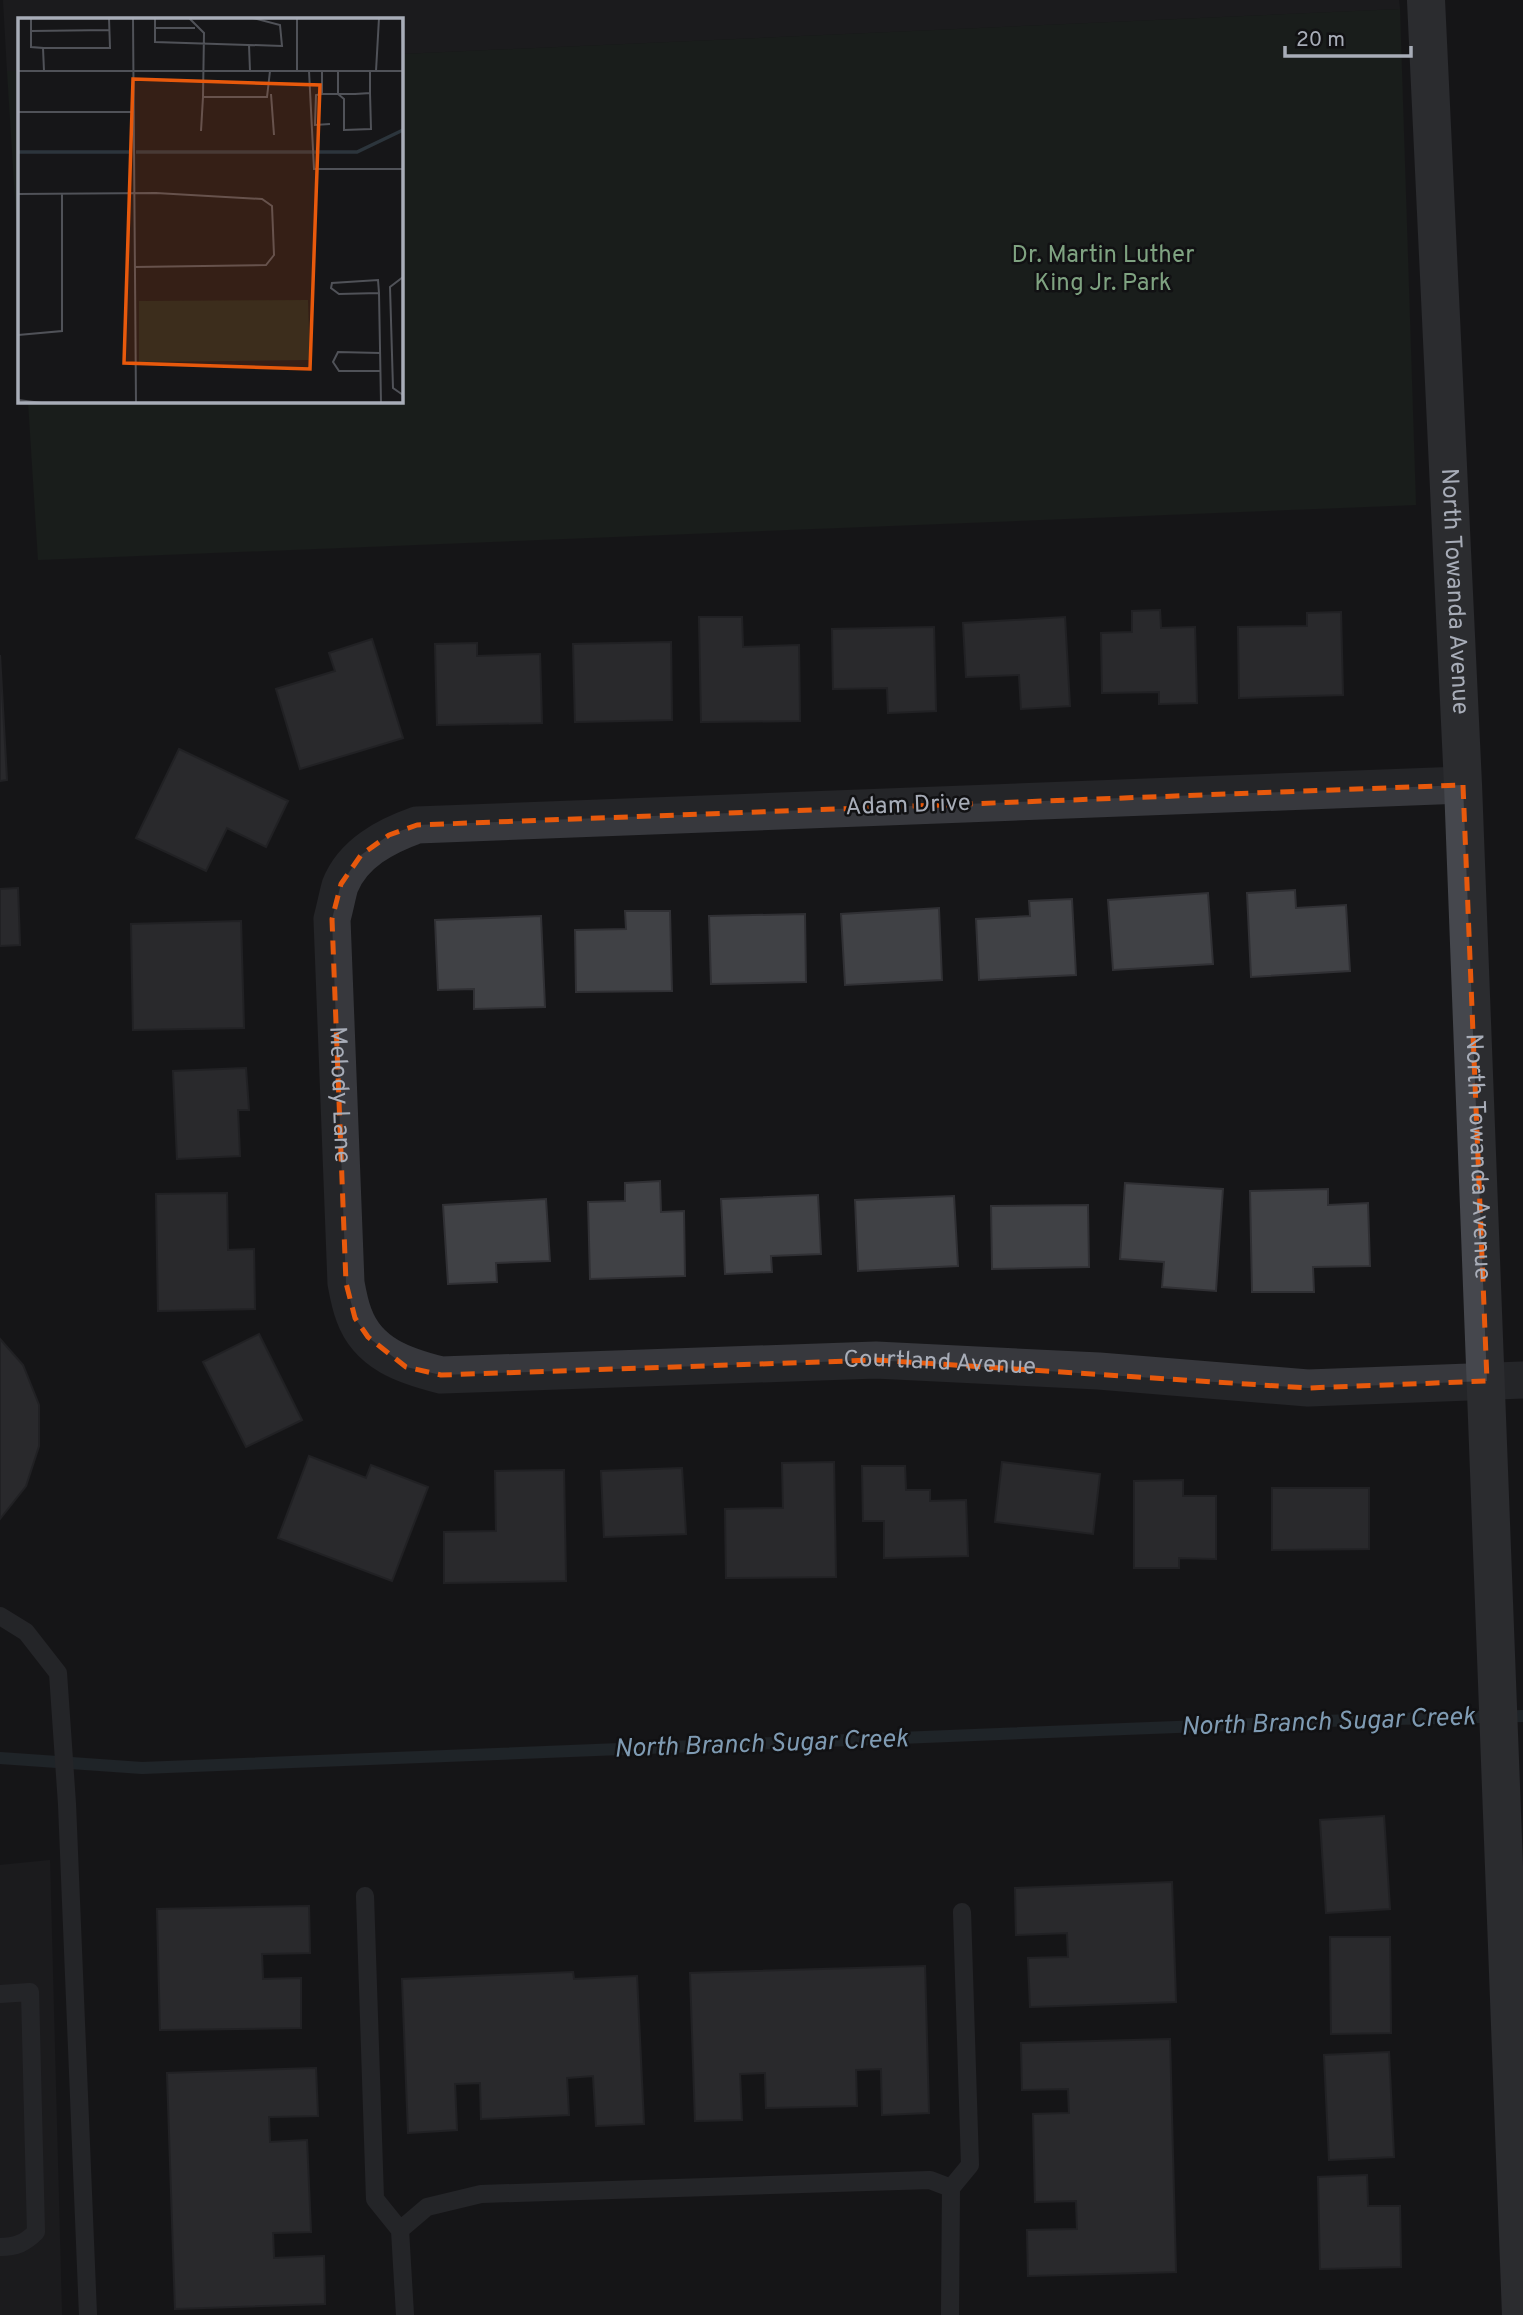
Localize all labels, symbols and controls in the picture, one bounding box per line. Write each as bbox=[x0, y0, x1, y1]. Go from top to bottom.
scale bar bbox=[1285, 14, 1411, 58]
inset map bbox=[18, 18, 402, 402]
text: 20 m bbox=[1296, 27, 1345, 54]
park label: Dr. Martin Luther King Jr. Park bbox=[1011, 241, 1195, 299]
street label: North Towanda Avenue bbox=[1433, 467, 1475, 715]
street label: Adam Drive bbox=[845, 789, 971, 823]
street label: Melody Lane bbox=[321, 1026, 356, 1164]
street label: North Towanda Avenue bbox=[1457, 1033, 1497, 1281]
street label: Courtland Avenue bbox=[843, 1345, 1037, 1383]
water label: North Branch Sugar Creek bbox=[1180, 1701, 1476, 1745]
water label: North Branch Sugar Creek bbox=[613, 1723, 909, 1767]

